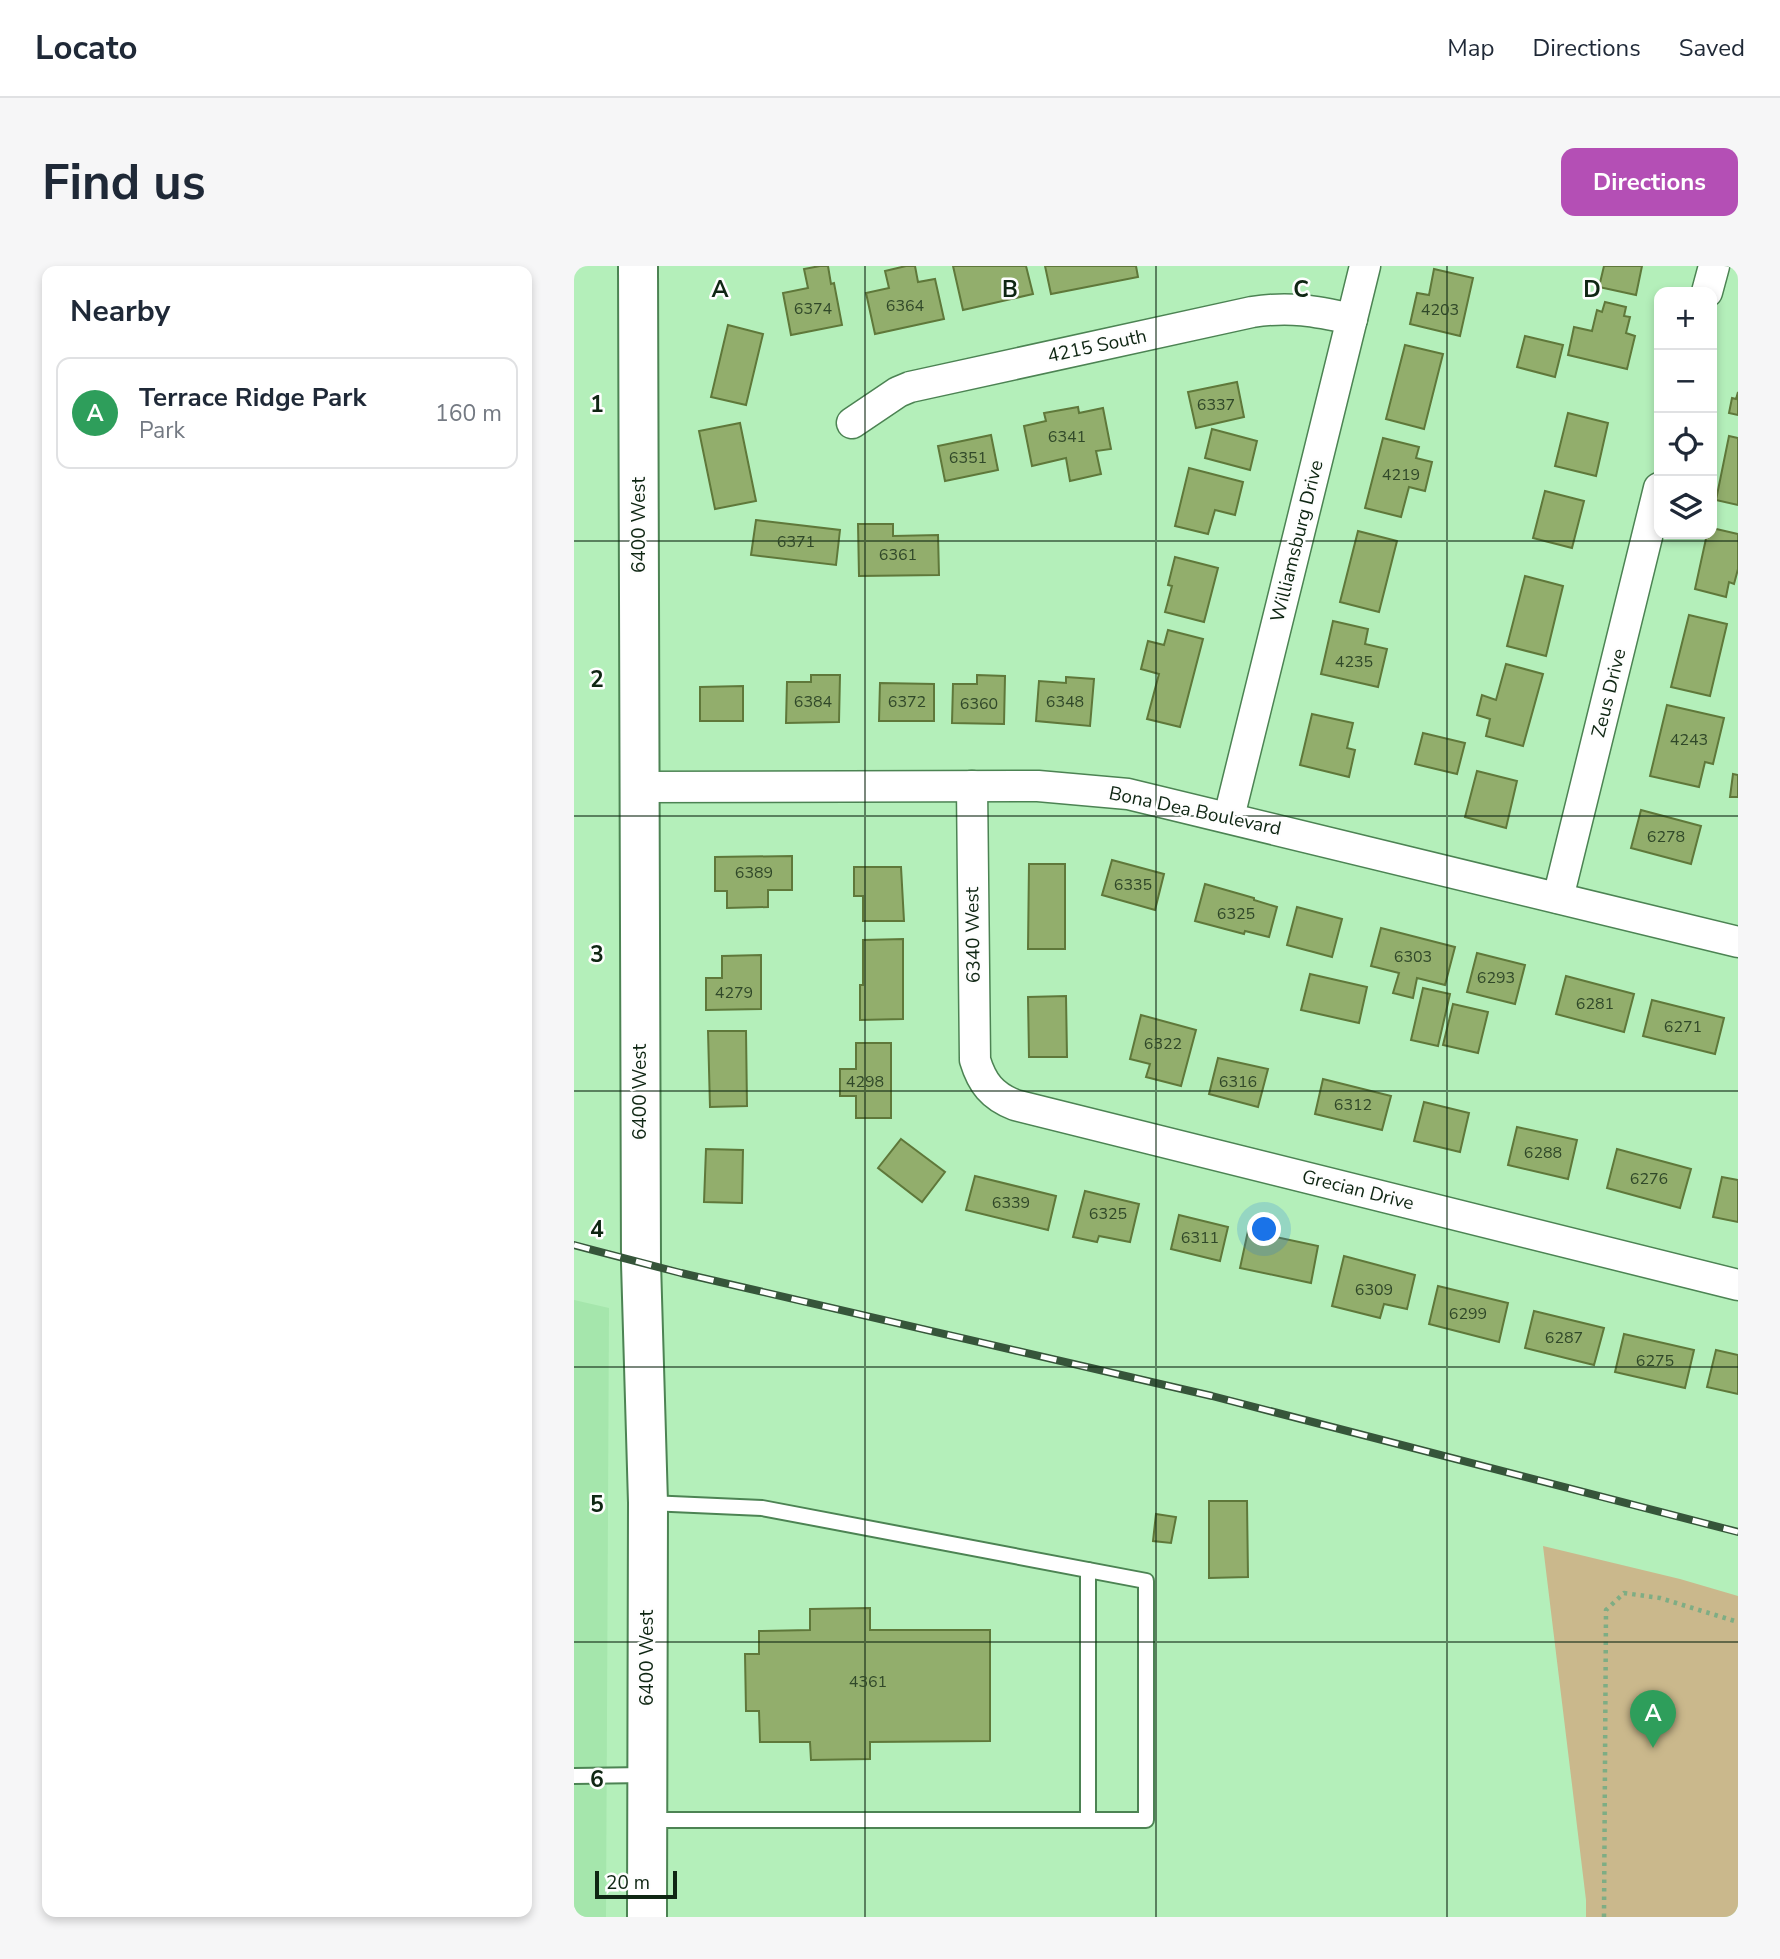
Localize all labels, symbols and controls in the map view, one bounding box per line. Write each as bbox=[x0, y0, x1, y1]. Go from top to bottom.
text: Locato bbox=[35, 26, 137, 71]
text: Map bbox=[1447, 32, 1494, 64]
text: Directions bbox=[1532, 32, 1641, 64]
text: Saved bbox=[1679, 32, 1745, 64]
button: Directions bbox=[1561, 148, 1738, 216]
text: Find us bbox=[42, 149, 206, 216]
text: A bbox=[711, 274, 729, 305]
text: B bbox=[1002, 274, 1018, 305]
text: C bbox=[1293, 274, 1309, 305]
text: D bbox=[1583, 274, 1601, 305]
map controls bbox=[1654, 287, 1717, 539]
button: + bbox=[1654, 287, 1717, 350]
text: Nearby bbox=[70, 291, 170, 332]
house number: 6364 bbox=[886, 295, 925, 317]
house number: 6374 bbox=[794, 298, 833, 320]
house number: 4203 bbox=[1421, 299, 1459, 321]
street label: 4215 South bbox=[1045, 323, 1149, 369]
button: − bbox=[1654, 350, 1717, 413]
text: Terrace Ridge Park bbox=[139, 380, 366, 415]
text: 1 bbox=[590, 389, 604, 420]
house number: 6337 bbox=[1197, 394, 1235, 416]
text: A bbox=[86, 398, 104, 429]
text: 160 m bbox=[435, 398, 502, 429]
button: locate bbox=[1654, 413, 1717, 476]
text: Park bbox=[139, 415, 185, 446]
house number: 6341 bbox=[1048, 426, 1086, 448]
house number: 6351 bbox=[949, 447, 987, 469]
street label: Williamsburg Drive bbox=[1264, 457, 1330, 625]
house number: 4219 bbox=[1382, 464, 1420, 486]
button: layers bbox=[1654, 476, 1717, 539]
street label: 6400 West bbox=[626, 477, 652, 573]
house number: 6371 bbox=[777, 531, 815, 553]
house number: 6361 bbox=[879, 544, 917, 566]
street label: Zeus Drive bbox=[1585, 646, 1633, 740]
house number: 4235 bbox=[1335, 651, 1373, 673]
text: 2 bbox=[590, 664, 604, 695]
house number: 6384 bbox=[794, 691, 833, 713]
house number: 6372 bbox=[888, 691, 926, 713]
house number: 6348 bbox=[1046, 691, 1084, 713]
house number: 6360 bbox=[960, 693, 998, 715]
house number: 4243 bbox=[1670, 729, 1708, 751]
street label: Bona Dea Boulevard bbox=[1107, 780, 1283, 842]
house number: 6278 bbox=[1647, 826, 1685, 848]
house number: 6389 bbox=[735, 862, 773, 884]
house number: 6335 bbox=[1114, 874, 1152, 896]
street label: 6340 West bbox=[959, 886, 987, 983]
house number: 6325 bbox=[1217, 903, 1255, 925]
text: 3 bbox=[590, 939, 604, 970]
house number: 6303 bbox=[1394, 946, 1432, 968]
house number: 6293 bbox=[1477, 967, 1515, 989]
house number: 4279 bbox=[715, 982, 753, 1004]
house number: 6281 bbox=[1576, 993, 1614, 1015]
house number: 6271 bbox=[1664, 1016, 1702, 1038]
house number: 6322 bbox=[1144, 1033, 1182, 1055]
street label: 6400 West bbox=[627, 1044, 653, 1140]
house number: 4298 bbox=[846, 1071, 884, 1093]
house number: 6316 bbox=[1219, 1071, 1257, 1093]
house number: 6312 bbox=[1334, 1094, 1372, 1116]
house number: 6288 bbox=[1524, 1142, 1562, 1164]
street label: Grecian Drive bbox=[1299, 1164, 1417, 1216]
house number: 6276 bbox=[1630, 1168, 1668, 1190]
house number: 6339 bbox=[992, 1192, 1030, 1214]
house number: 6325 bbox=[1089, 1203, 1127, 1225]
your location bbox=[1247, 1212, 1281, 1246]
text: 4 bbox=[590, 1214, 604, 1245]
house number: 6311 bbox=[1181, 1227, 1219, 1249]
house number: 6309 bbox=[1355, 1279, 1393, 1301]
house number: 6299 bbox=[1449, 1303, 1487, 1325]
house number: 6287 bbox=[1545, 1327, 1583, 1349]
house number: 6275 bbox=[1636, 1350, 1674, 1372]
text: 5 bbox=[590, 1489, 604, 1520]
street label: 6400 West bbox=[634, 1610, 660, 1706]
house number: 4361 bbox=[849, 1671, 887, 1693]
pin: A bbox=[1630, 1690, 1676, 1748]
text: 6 bbox=[590, 1764, 604, 1795]
scale bar bbox=[595, 1868, 677, 1900]
text: 20 m bbox=[606, 1870, 650, 1896]

